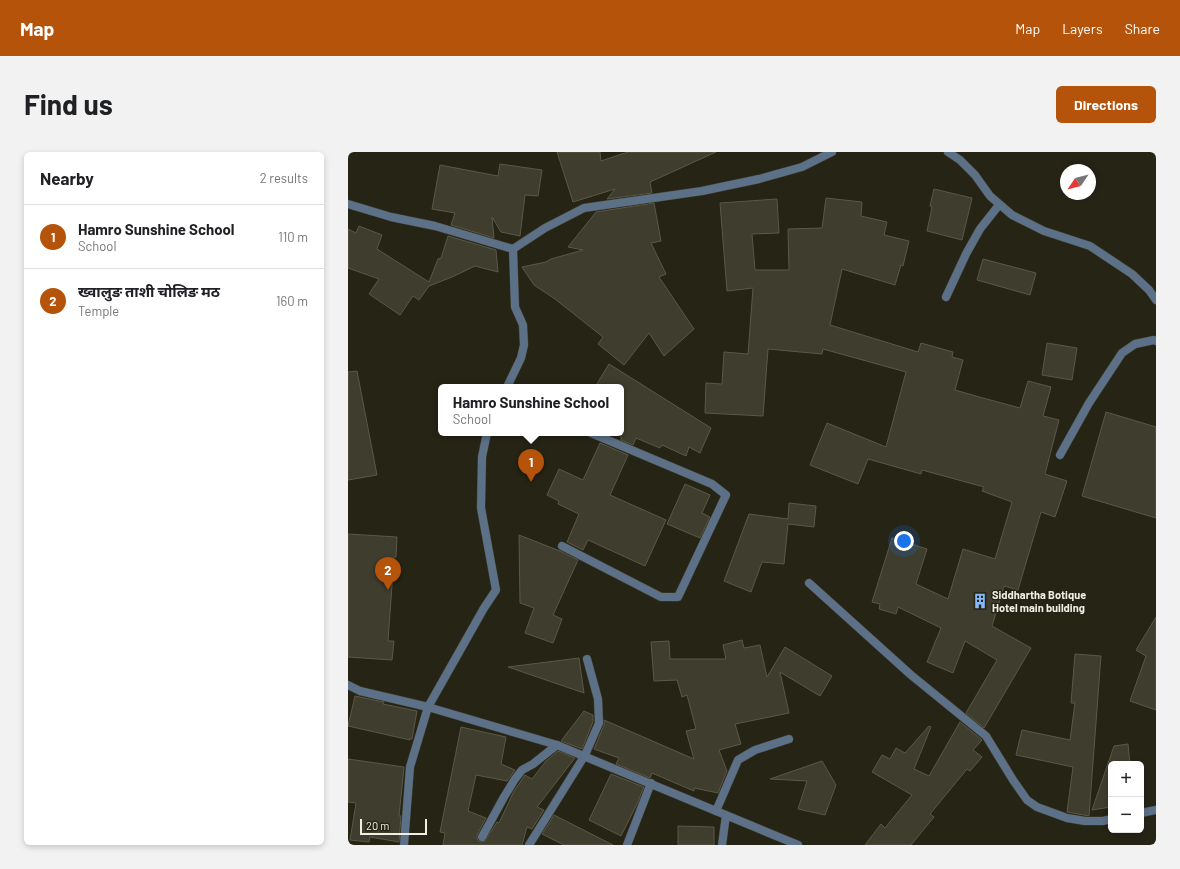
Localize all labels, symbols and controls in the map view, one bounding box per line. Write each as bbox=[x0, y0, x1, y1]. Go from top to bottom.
text: Map bbox=[20, 17, 54, 40]
text: Map bbox=[1015, 20, 1040, 37]
text: Layers bbox=[1062, 20, 1103, 37]
text: Share bbox=[1125, 20, 1160, 37]
button: Directions bbox=[1056, 86, 1156, 123]
text: Find us bbox=[24, 87, 113, 121]
north arrow bbox=[1060, 164, 1096, 200]
text: Nearby bbox=[40, 168, 94, 188]
text: 2 results bbox=[260, 170, 308, 186]
text: Hamro Sunshine School bbox=[78, 220, 235, 238]
text: 1 bbox=[51, 229, 55, 245]
text: 110 m bbox=[278, 229, 308, 245]
text: School bbox=[78, 238, 116, 254]
text: ख्वालुङ ताशी चोलिङ मठ bbox=[78, 282, 220, 300]
text: 2 bbox=[49, 293, 57, 309]
text: 160 m bbox=[276, 293, 308, 309]
text: Temple bbox=[78, 303, 119, 319]
popup bbox=[438, 384, 624, 436]
text: Hamro Sunshine School bbox=[453, 393, 609, 411]
text: School bbox=[453, 411, 491, 427]
pin: 1 bbox=[518, 449, 544, 482]
your location bbox=[894, 531, 914, 551]
pin: 2 bbox=[375, 557, 401, 590]
place label: Siddhartha Botique Hotel main building bbox=[992, 588, 1086, 614]
building icon: Siddhartha Botique Hotel main building bbox=[971, 592, 989, 610]
map controls bbox=[1108, 761, 1144, 833]
button: + bbox=[1108, 761, 1144, 797]
button: − bbox=[1108, 797, 1144, 833]
scale bar bbox=[360, 817, 427, 836]
text: 20 m bbox=[366, 819, 389, 832]

